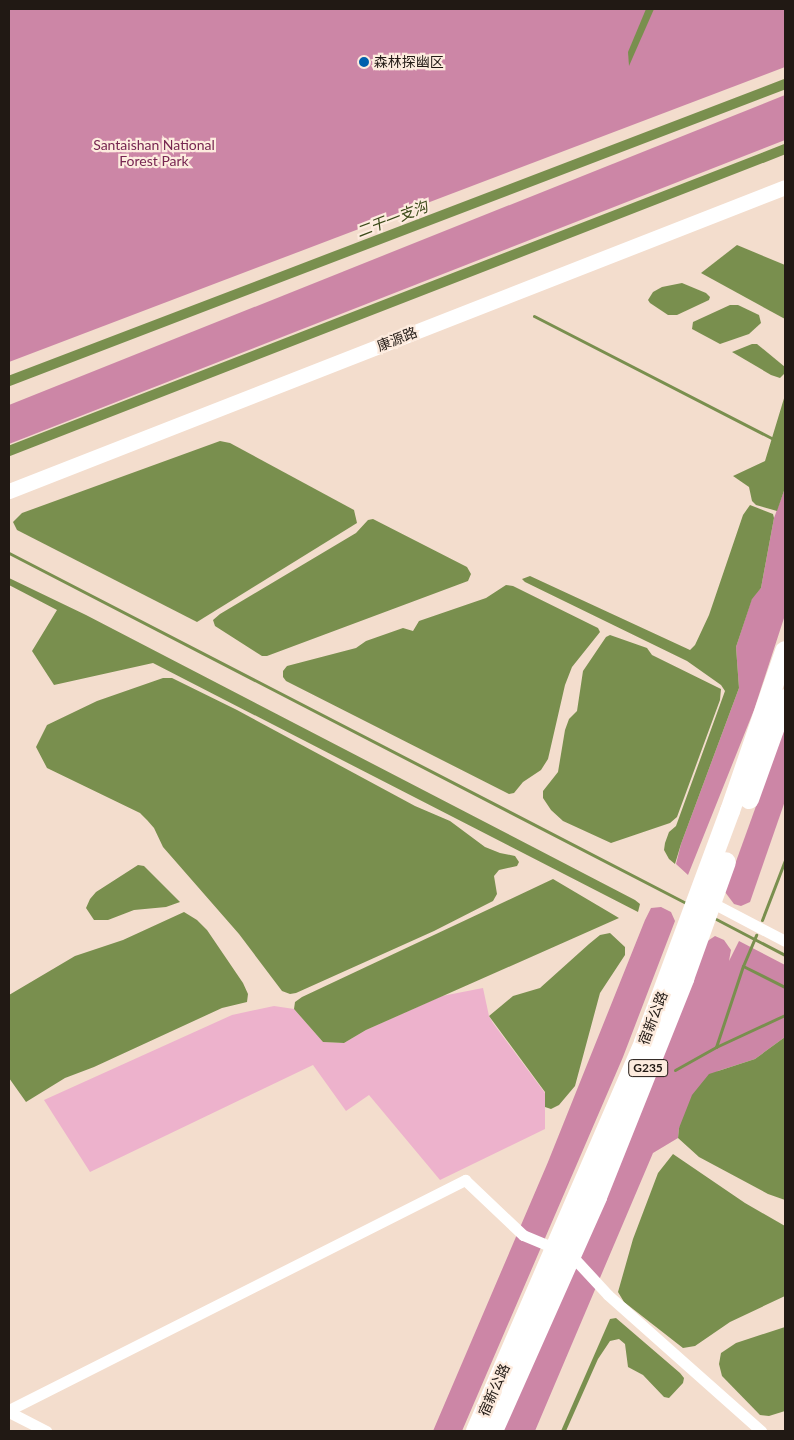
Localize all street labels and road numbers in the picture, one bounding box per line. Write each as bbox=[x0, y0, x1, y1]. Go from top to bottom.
street label: 康源路 bbox=[374, 324, 420, 354]
street label: 宿新公路 bbox=[635, 989, 671, 1047]
road number: G235 bbox=[628, 1058, 668, 1078]
street label: 宿新公路 bbox=[475, 1361, 513, 1419]

